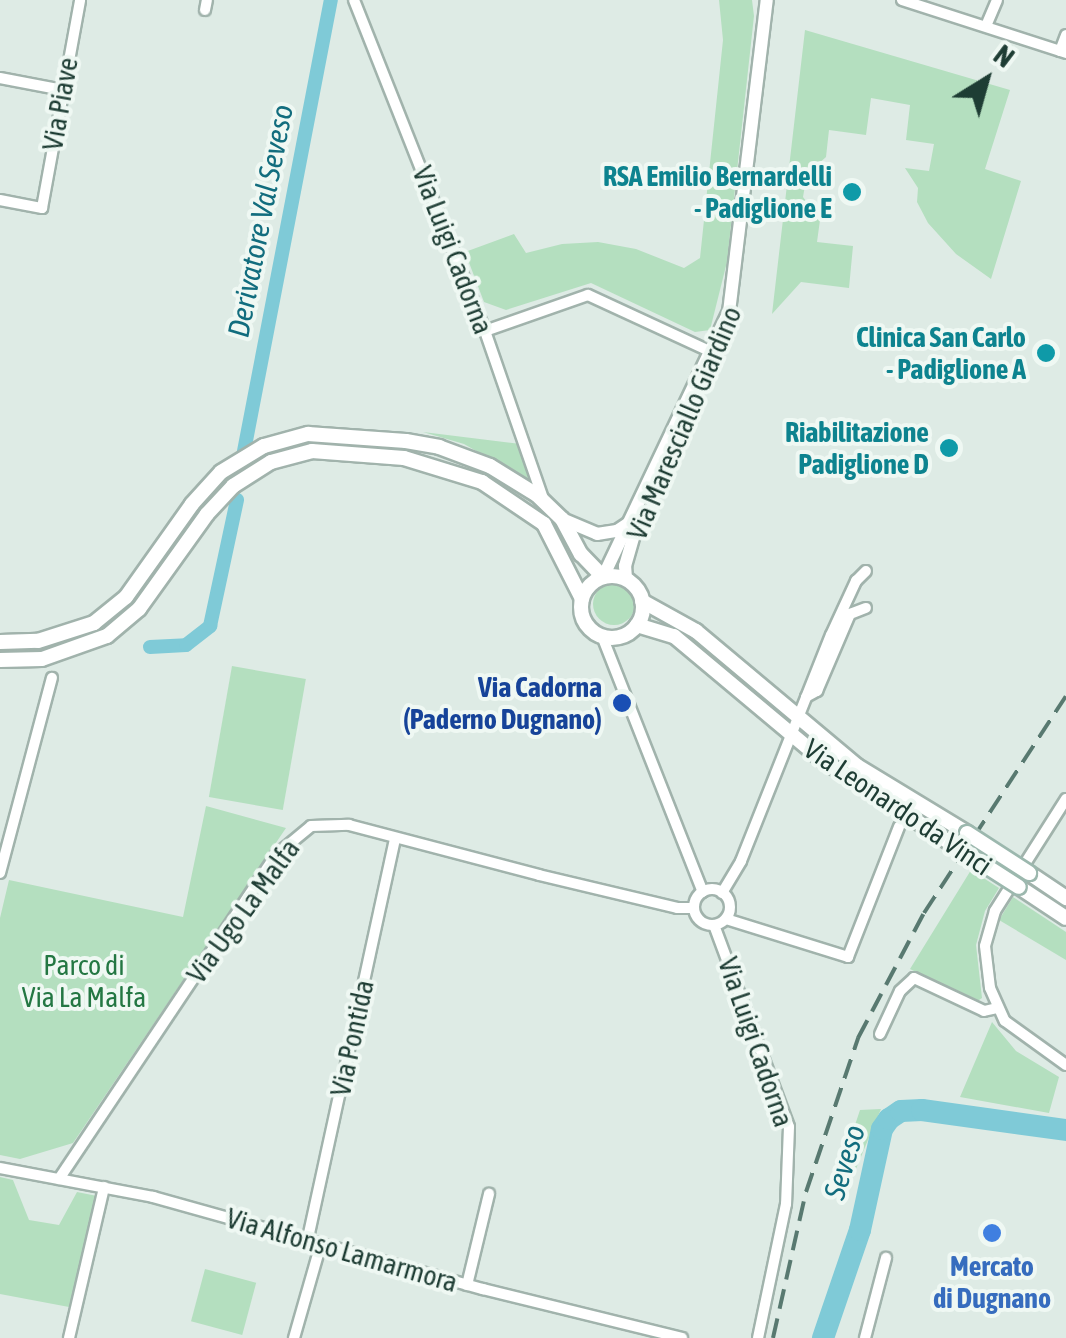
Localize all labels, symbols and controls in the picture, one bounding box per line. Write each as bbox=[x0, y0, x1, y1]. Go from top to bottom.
north arrow bbox=[936, 30, 1036, 130]
text: N bbox=[988, 38, 1020, 74]
street label: Via Piave bbox=[35, 55, 85, 153]
water label: Derivatore Val Seveso bbox=[220, 102, 300, 340]
place label: RSA Emilio Bernardelli - Padiglione E bbox=[603, 159, 832, 225]
street label: Via Luigi Cadorna bbox=[406, 161, 500, 339]
marker: RSA Emilio Bernardelli - Padiglione E bbox=[841, 181, 863, 203]
street label: Via Maresciallo Giardino bbox=[620, 301, 748, 545]
place label: Clinica San Carlo - Padiglione A bbox=[856, 320, 1026, 386]
marker: Clinica San Carlo - Padiglione A bbox=[1035, 342, 1057, 364]
place label: Riabilitazione Padiglione D bbox=[785, 415, 929, 481]
marker: Riabilitazione Padiglione D bbox=[938, 437, 960, 459]
place label: Via Cadorna (Paderno Dugnano) bbox=[403, 670, 602, 736]
marker: Via Cadorna (Paderno Dugnano) bbox=[611, 692, 633, 714]
street label: Via Leonardo da Vinci bbox=[798, 732, 998, 882]
street label: Via Ugo La Malfa bbox=[180, 832, 306, 990]
park label: Parco di Via La Malfa bbox=[22, 948, 146, 1014]
street label: Via Luigi Cadorna bbox=[711, 953, 801, 1131]
street label: Via Pontida bbox=[323, 977, 381, 1099]
water label: Seveso bbox=[816, 1120, 872, 1204]
street label: Via Alfonso Lamarmora bbox=[223, 1201, 461, 1299]
marker: Mercato di Dugnano bbox=[981, 1222, 1003, 1244]
place label: Mercato di Dugnano bbox=[933, 1249, 1051, 1315]

